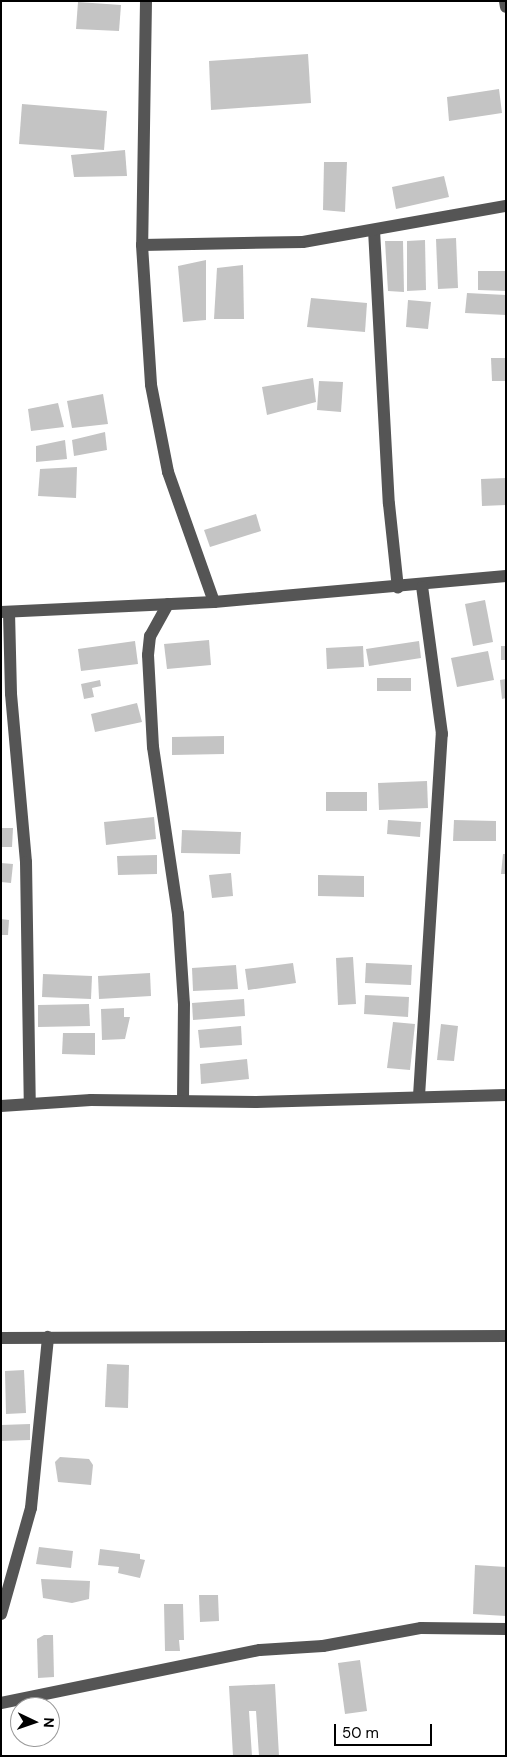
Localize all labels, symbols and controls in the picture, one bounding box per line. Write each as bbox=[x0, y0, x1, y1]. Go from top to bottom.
north arrow bbox=[10, 1697, 60, 1747]
scale bar bbox=[337, 1714, 434, 1746]
text: N bbox=[40, 1717, 58, 1728]
text: 50 m bbox=[342, 1723, 379, 1743]

